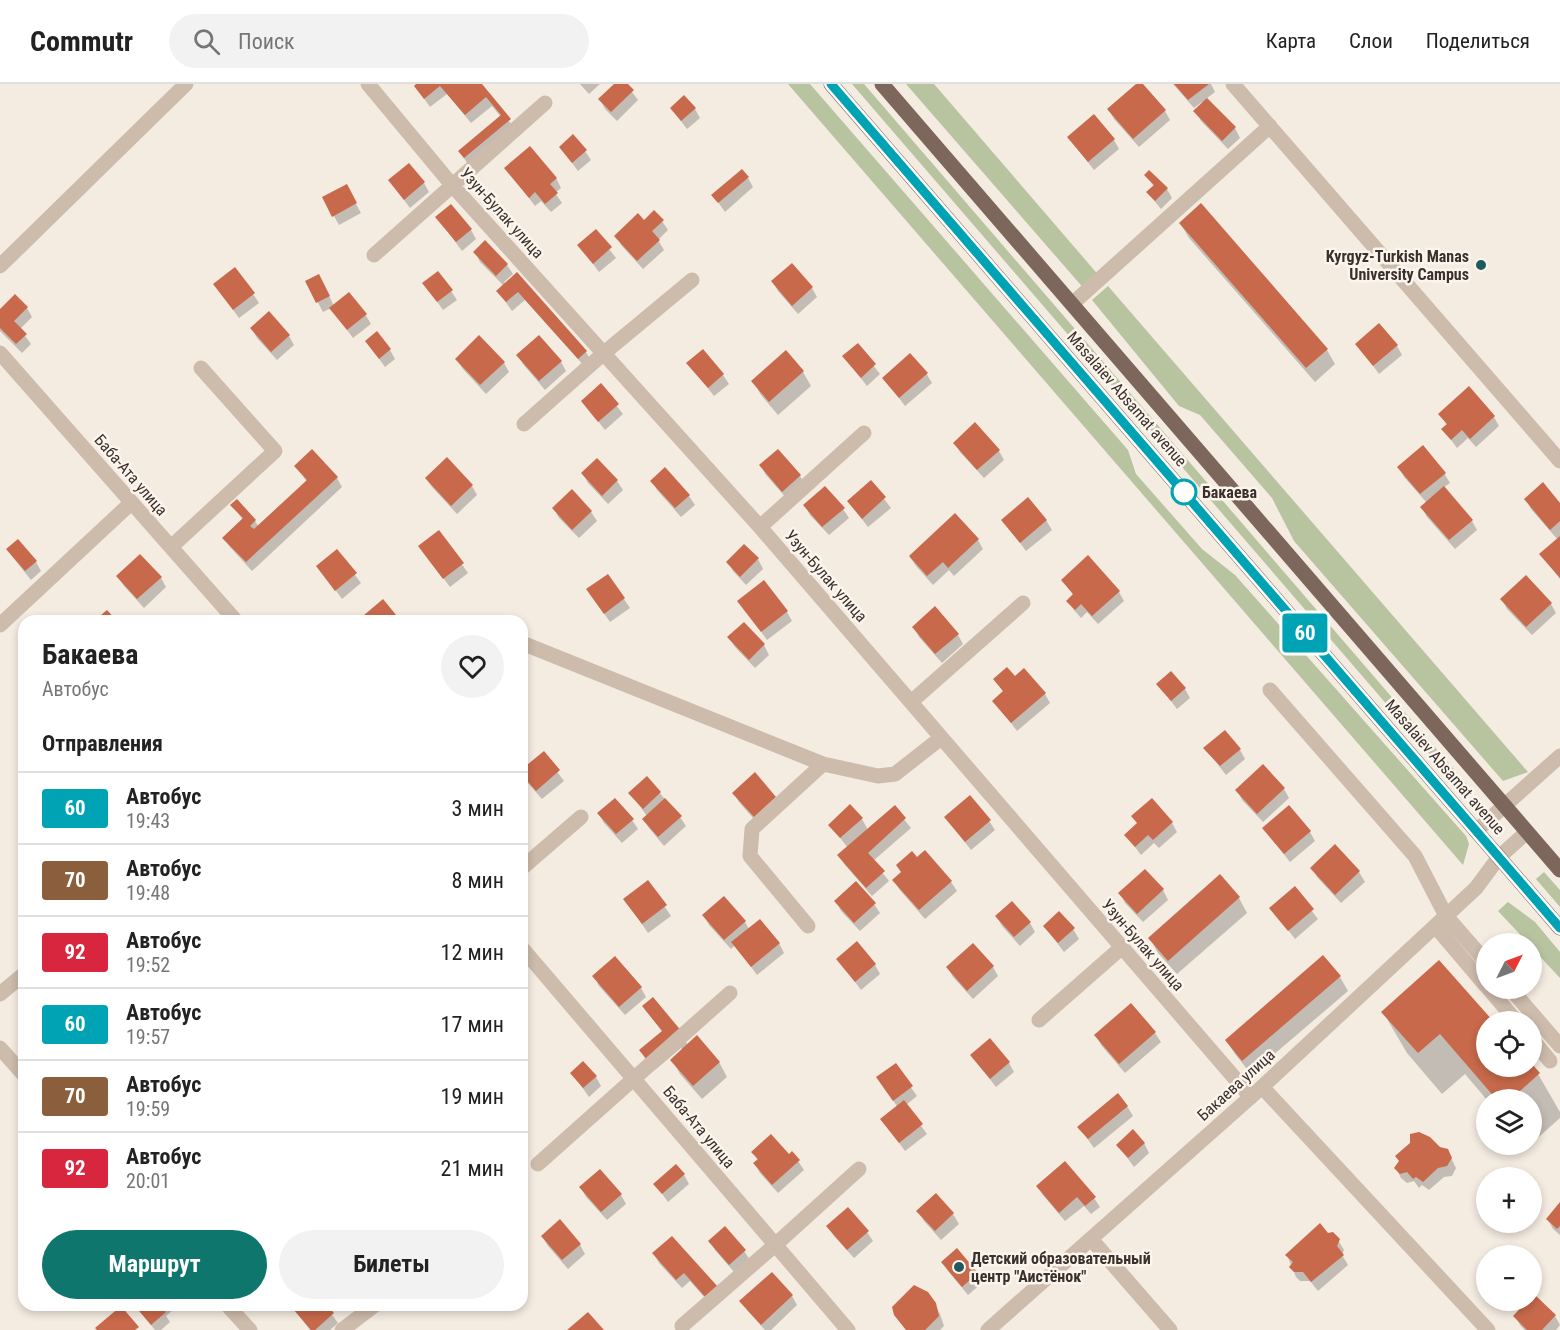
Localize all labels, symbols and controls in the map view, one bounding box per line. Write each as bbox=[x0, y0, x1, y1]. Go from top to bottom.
search box bbox=[169, 14, 589, 68]
text: Commutr bbox=[30, 25, 133, 58]
icon: search bbox=[190, 25, 223, 58]
text: Поиск bbox=[238, 29, 295, 54]
text: Карта bbox=[1266, 29, 1316, 53]
text: Слои bbox=[1349, 29, 1393, 53]
text: Поделиться bbox=[1426, 29, 1530, 53]
street label: Узун-Булак улица bbox=[456, 164, 548, 262]
place label: Kyrgyz-Turkish Manas University Campus bbox=[1326, 247, 1469, 284]
marker: Kyrgyz-Turkish Manas University Campus bbox=[1474, 258, 1488, 272]
street label: Masalaiev Absamat avenue bbox=[1063, 328, 1191, 470]
street label: Баба-Ата улица bbox=[91, 431, 171, 519]
marker: Бакаева bbox=[1171, 479, 1197, 505]
place label: Бакаева bbox=[1202, 483, 1258, 502]
street label: Узун-Булак улица bbox=[781, 526, 871, 626]
line badge: 60 bbox=[1278, 614, 1332, 652]
text: 60 bbox=[1294, 621, 1316, 645]
button: heart bbox=[441, 635, 504, 698]
text: Бакаева bbox=[42, 638, 138, 671]
text: Автобус bbox=[42, 677, 109, 701]
street label: Masalaiev Absamat avenue bbox=[1381, 696, 1509, 838]
text: Отправления bbox=[42, 731, 163, 756]
text: Автобус bbox=[126, 784, 201, 809]
text: 60 bbox=[64, 796, 86, 820]
text: 3 мин bbox=[451, 796, 504, 821]
text: 19:43 bbox=[126, 809, 170, 833]
text: Автобус bbox=[126, 856, 201, 881]
text: 70 bbox=[64, 868, 86, 892]
text: 8 мин bbox=[451, 868, 504, 893]
text: 19:48 bbox=[126, 881, 170, 905]
street label: Узун-Булак улица bbox=[1098, 895, 1188, 995]
text: Автобус bbox=[126, 928, 201, 953]
north arrow bbox=[1476, 933, 1542, 999]
map controls bbox=[1476, 933, 1542, 1311]
text: 92 bbox=[64, 940, 86, 964]
text: 12 мин bbox=[441, 940, 504, 965]
text: 19:52 bbox=[126, 953, 170, 977]
text: Автобус bbox=[126, 1000, 201, 1025]
button: locate bbox=[1476, 1011, 1542, 1077]
text: 60 bbox=[64, 1012, 86, 1036]
text: 17 мин bbox=[441, 1012, 504, 1037]
text: 19:57 bbox=[126, 1025, 170, 1049]
street label: Бакаева улица bbox=[1193, 1045, 1279, 1125]
text: Автобус bbox=[126, 1072, 201, 1097]
street label: Баба-Ата улица bbox=[659, 1082, 739, 1172]
text: 70 bbox=[64, 1084, 86, 1108]
text: 19 мин bbox=[441, 1084, 504, 1109]
button: layers bbox=[1476, 1089, 1542, 1155]
text: 19:59 bbox=[126, 1097, 170, 1121]
text: Автобус bbox=[126, 1144, 201, 1169]
text: 92 bbox=[64, 1156, 86, 1180]
text: 21 мин bbox=[441, 1156, 504, 1181]
button: + bbox=[1476, 1167, 1542, 1233]
text: 20:01 bbox=[126, 1169, 170, 1193]
button: Маршрут bbox=[42, 1230, 267, 1299]
button: Билеты bbox=[279, 1230, 504, 1299]
button: − bbox=[1476, 1245, 1542, 1311]
place label: Детский образовательный центр "Аистёнок" bbox=[971, 1249, 1151, 1286]
marker: Детский образовательный центр "Аистёнок" bbox=[952, 1260, 966, 1274]

